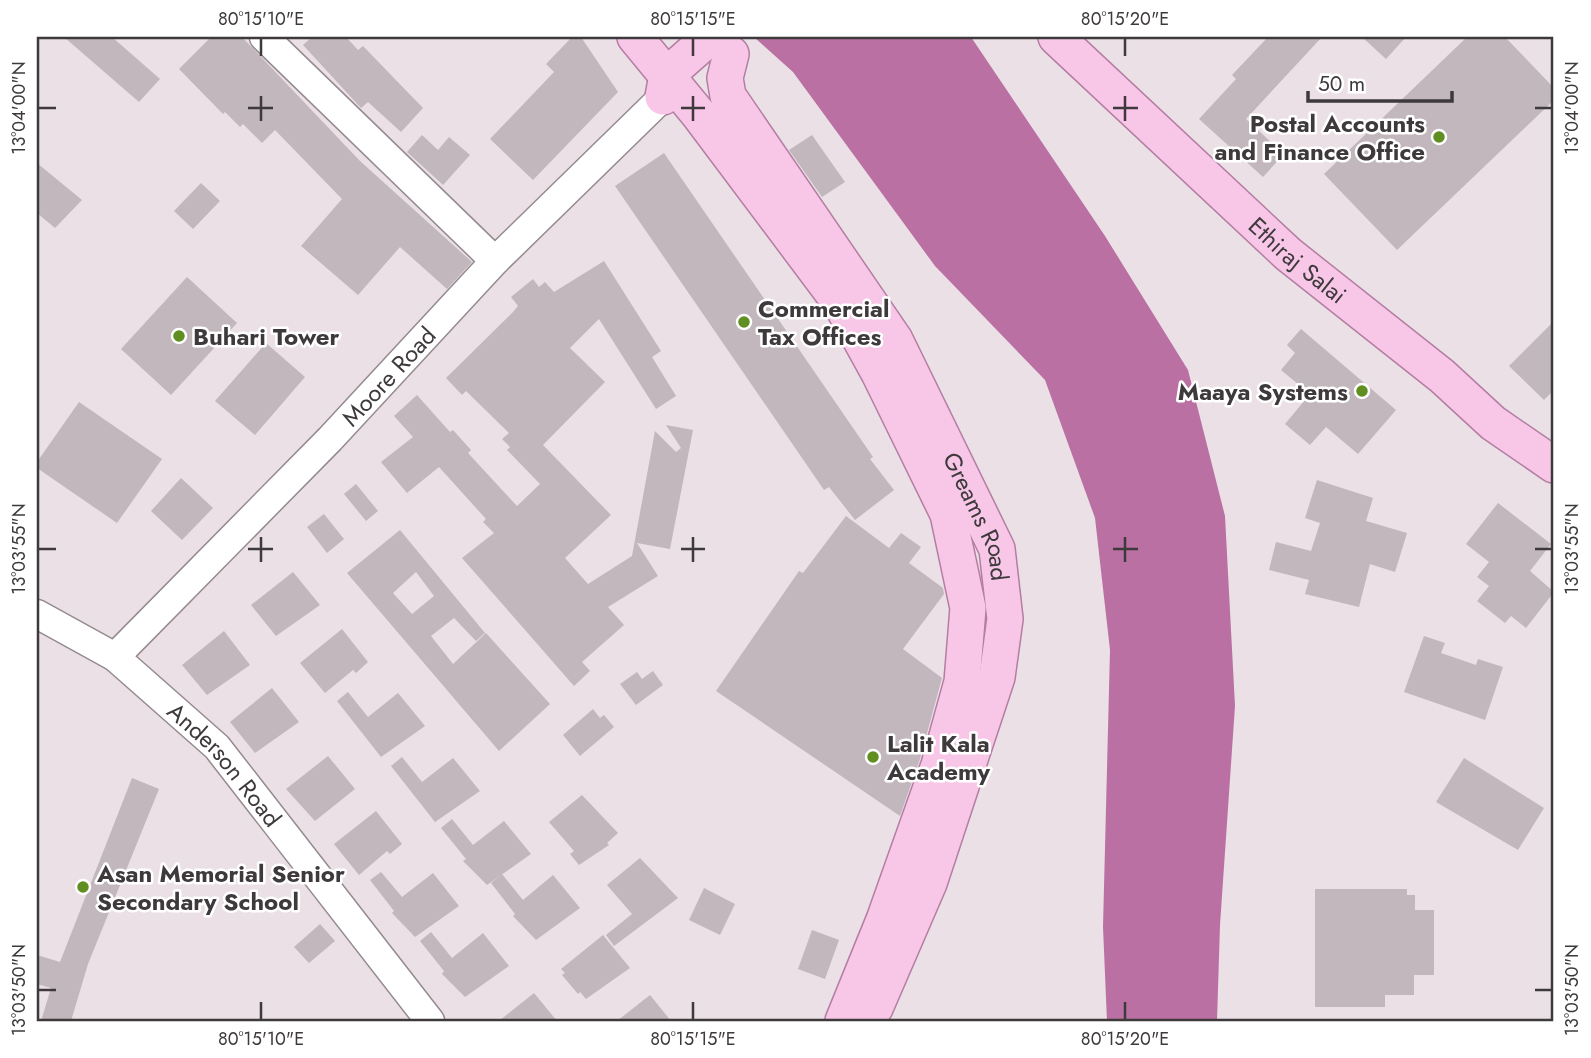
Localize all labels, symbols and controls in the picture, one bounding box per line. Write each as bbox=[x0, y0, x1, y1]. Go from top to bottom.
text: 80°15'10"E bbox=[218, 6, 304, 32]
text: 80°15'15"E bbox=[650, 6, 736, 32]
text: 80°15'20"E bbox=[1081, 6, 1169, 32]
scale bar bbox=[1308, 60, 1451, 104]
text: 13°04'00"N bbox=[6, 61, 32, 155]
text: 13°04'00"N bbox=[1559, 61, 1585, 155]
text: 50 m bbox=[1318, 69, 1365, 99]
place label: Postal Accounts and Finance Office bbox=[1215, 106, 1425, 169]
marker: Postal Accounts and Finance Office bbox=[1431, 129, 1447, 145]
street label: Ethiraj Salai bbox=[1241, 208, 1354, 312]
place label: Commercial Tax Offices bbox=[758, 291, 890, 354]
marker: Commercial Tax Offices bbox=[736, 314, 752, 330]
street label: Moore Road bbox=[333, 318, 444, 434]
place label: Buhari Tower bbox=[193, 319, 340, 354]
marker: Buhari Tower bbox=[171, 328, 187, 344]
place label: Maaya Systems bbox=[1178, 374, 1348, 409]
marker: Maaya Systems bbox=[1354, 383, 1370, 399]
street label: Greams Road bbox=[935, 446, 1018, 582]
text: 13°03'55"N bbox=[6, 503, 32, 595]
text: 13°03'55"N bbox=[1559, 503, 1585, 595]
street label: Anderson Road bbox=[160, 694, 290, 834]
place label: Lalit Kala Academy bbox=[886, 726, 991, 789]
marker: Lalit Kala Academy bbox=[865, 749, 881, 765]
place label: Asan Memorial Senior Secondary School bbox=[96, 856, 345, 919]
marker: Asan Memorial Senior Secondary School bbox=[75, 879, 91, 895]
text: 13°03'50"N bbox=[6, 944, 32, 1036]
text: 13°03'50"N bbox=[1559, 944, 1585, 1036]
text: 80°15'10"E bbox=[218, 1026, 304, 1052]
text: 80°15'15"E bbox=[650, 1026, 736, 1052]
text: 80°15'20"E bbox=[1081, 1026, 1169, 1052]

